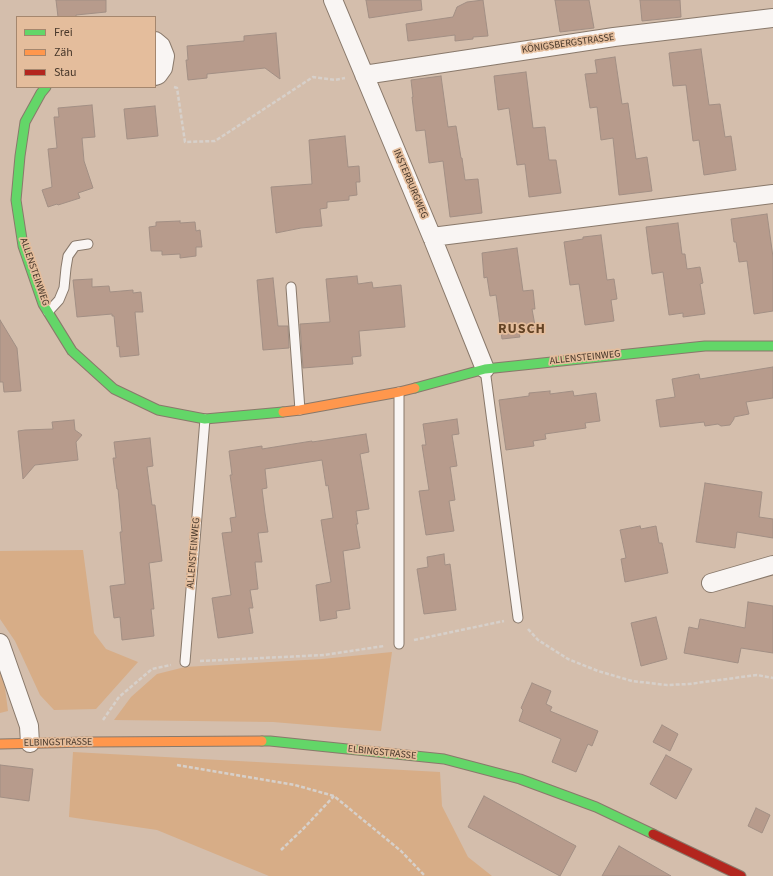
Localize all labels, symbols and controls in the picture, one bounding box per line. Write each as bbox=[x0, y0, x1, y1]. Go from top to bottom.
legend bbox=[16, 16, 156, 88]
text: Frei bbox=[54, 24, 73, 41]
street label: KÖNIGSBERGSTRASSE bbox=[521, 32, 615, 56]
text: Zäh bbox=[54, 44, 73, 61]
text: Stau bbox=[54, 64, 77, 81]
street label: INSTERBURGWEG bbox=[390, 148, 430, 220]
street label: ALLENSTEINWEG bbox=[17, 236, 51, 308]
district label: RUSCH bbox=[498, 322, 546, 338]
street label: ALLENSTEINWEG bbox=[549, 348, 621, 368]
street label: ALLENSTEINWEG bbox=[185, 517, 203, 589]
street label: ELBINGSTRASSE bbox=[24, 736, 92, 750]
street label: ELBINGSTRASSE bbox=[347, 743, 417, 763]

